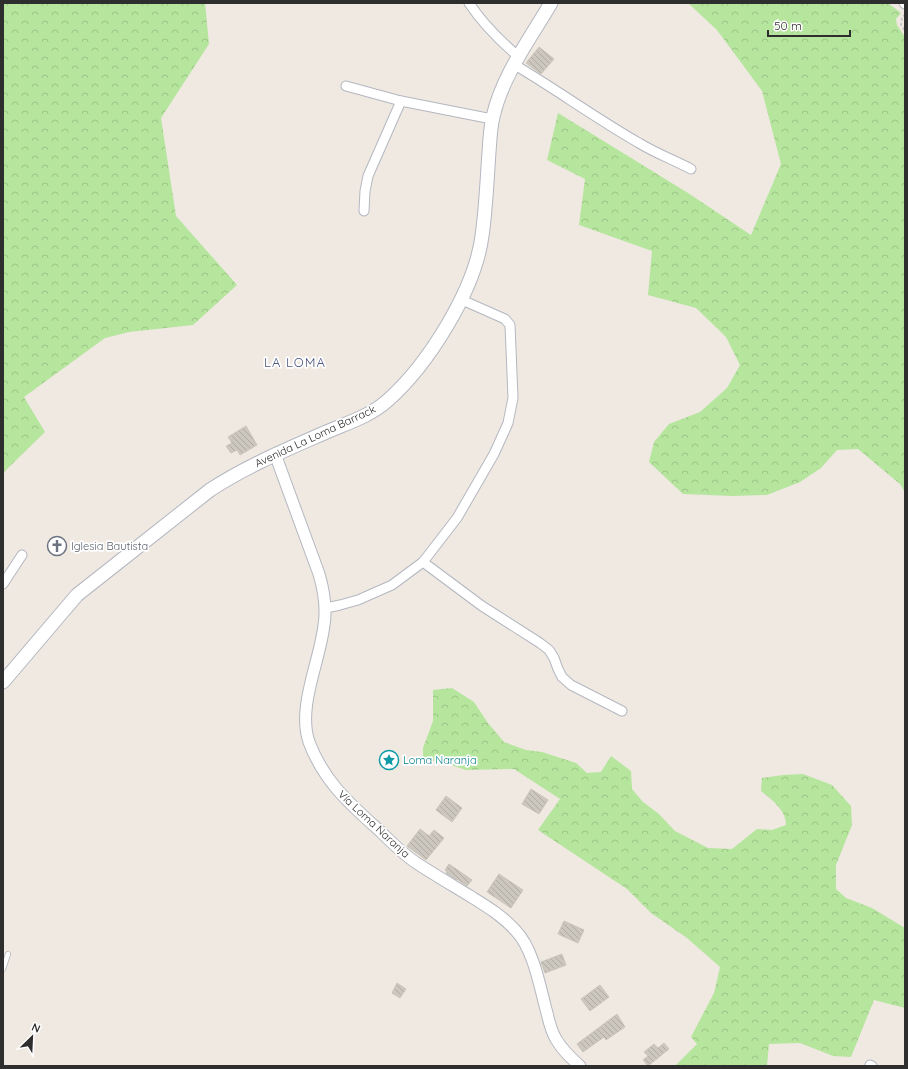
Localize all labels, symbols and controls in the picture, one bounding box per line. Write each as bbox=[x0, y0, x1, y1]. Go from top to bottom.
scale bar bbox=[768, 12, 850, 38]
text: 50 m bbox=[774, 18, 802, 33]
district label: LA LOMA bbox=[264, 354, 326, 370]
street label: Avenida La Loma Barrack bbox=[252, 402, 378, 470]
church icon: Iglesia Bautista bbox=[46, 535, 68, 557]
place label: Iglesia Bautista bbox=[71, 539, 148, 553]
place icon: Loma Naranja bbox=[378, 749, 400, 771]
place label: Loma Naranja bbox=[403, 753, 477, 767]
street label: Vía Loma Naranja bbox=[335, 787, 413, 861]
north arrow bbox=[12, 1017, 52, 1057]
text: N bbox=[30, 1020, 43, 1036]

